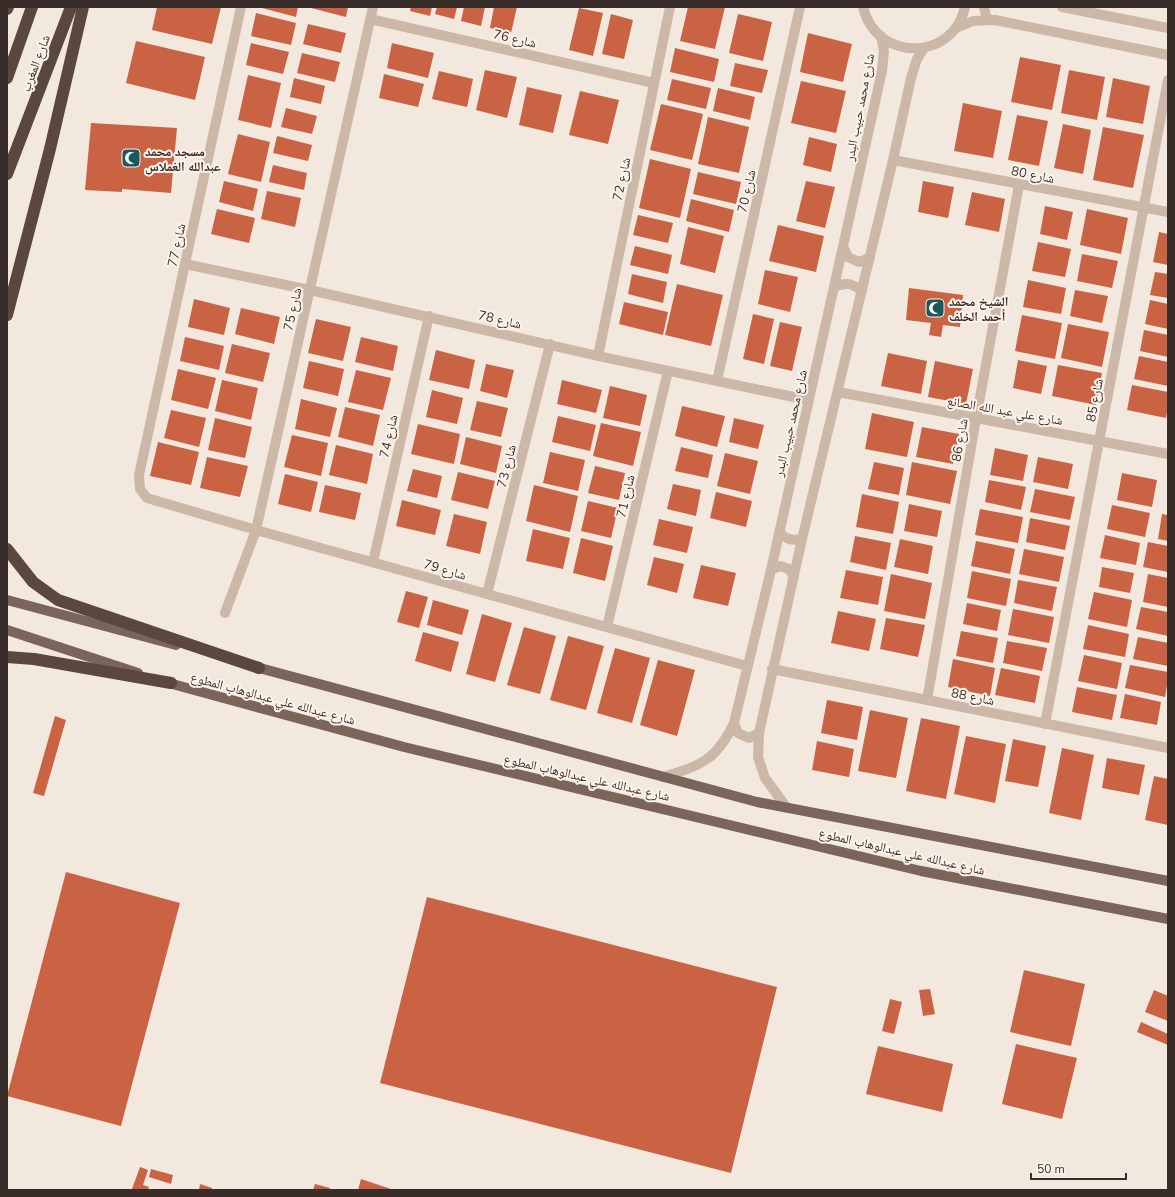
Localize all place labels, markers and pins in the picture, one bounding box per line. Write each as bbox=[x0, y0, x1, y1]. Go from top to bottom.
place label: مسجد محمد عبدالله الغملاس bbox=[145, 143, 221, 176]
mosque icon: مسجد محمد عبدالله الغملاس bbox=[120, 147, 142, 169]
place label: الشيخ محمد أحمد الخلف bbox=[949, 293, 1009, 326]
mosque icon: الشيخ محمد أحمد الخلف bbox=[924, 297, 946, 319]

